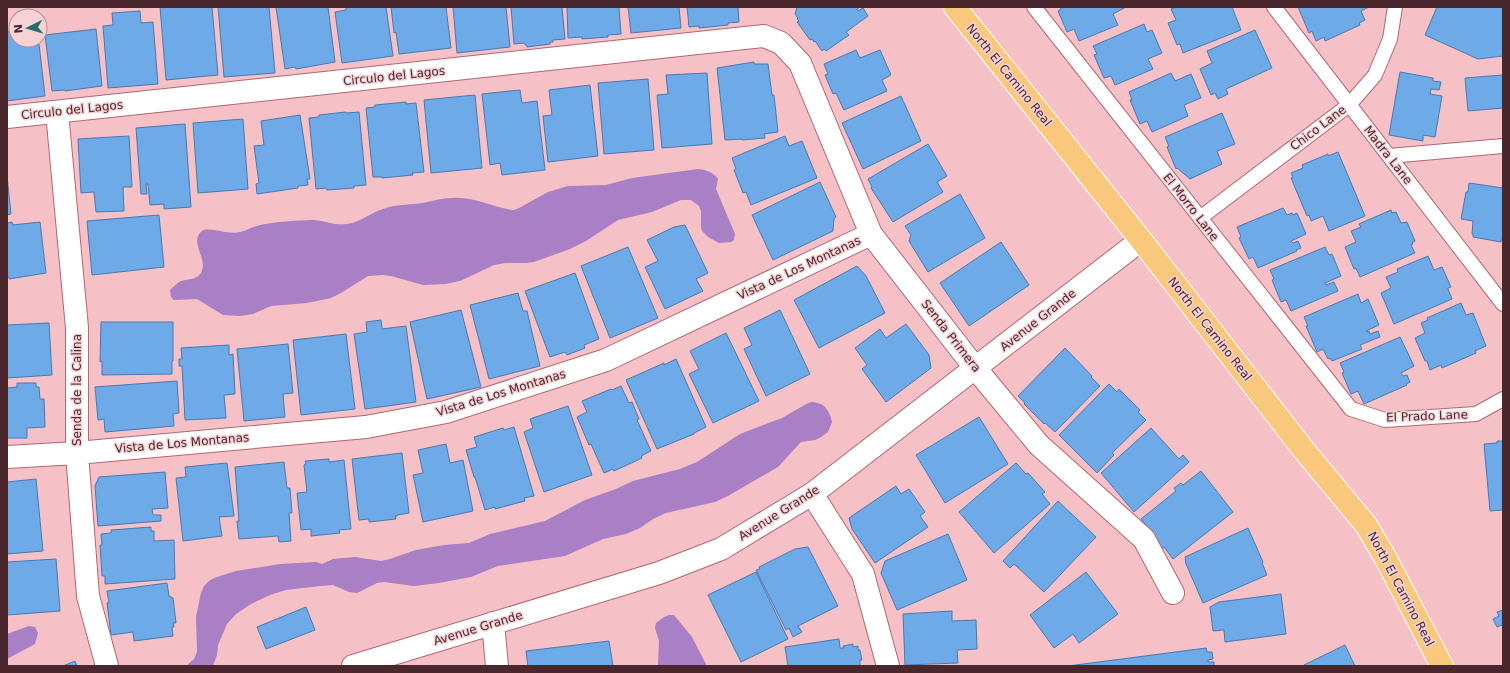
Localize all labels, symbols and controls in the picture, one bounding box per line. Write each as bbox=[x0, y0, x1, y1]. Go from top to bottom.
north arrow bbox=[8, 8, 48, 48]
street label: North El Camino Real bbox=[963, 21, 1055, 129]
text: N bbox=[12, 24, 25, 34]
street label: Circulo del Lagos bbox=[342, 64, 446, 88]
street label: Circulo del Lagos bbox=[20, 98, 124, 122]
street label: Chico Lane bbox=[1287, 103, 1349, 153]
street label: Madra Lane bbox=[1361, 123, 1415, 187]
street label: El Morro Lane bbox=[1160, 170, 1222, 244]
street label: Vista de Los Montanas bbox=[735, 233, 863, 303]
street label: North El Camino Real bbox=[1165, 274, 1255, 384]
street label: Avenue Grande bbox=[997, 286, 1079, 354]
street label: Senda Primera bbox=[918, 297, 984, 375]
street label: Senda de la Calina bbox=[70, 334, 84, 446]
street label: Vista de Los Montanas bbox=[435, 367, 567, 419]
street label: El Prado Lane bbox=[1386, 408, 1468, 424]
street label: Vista de Los Montanas bbox=[114, 430, 250, 456]
street label: Avenue Grande bbox=[736, 483, 822, 543]
street label: North El Camino Real bbox=[1365, 529, 1437, 649]
street label: Avenue Grande bbox=[432, 608, 524, 648]

